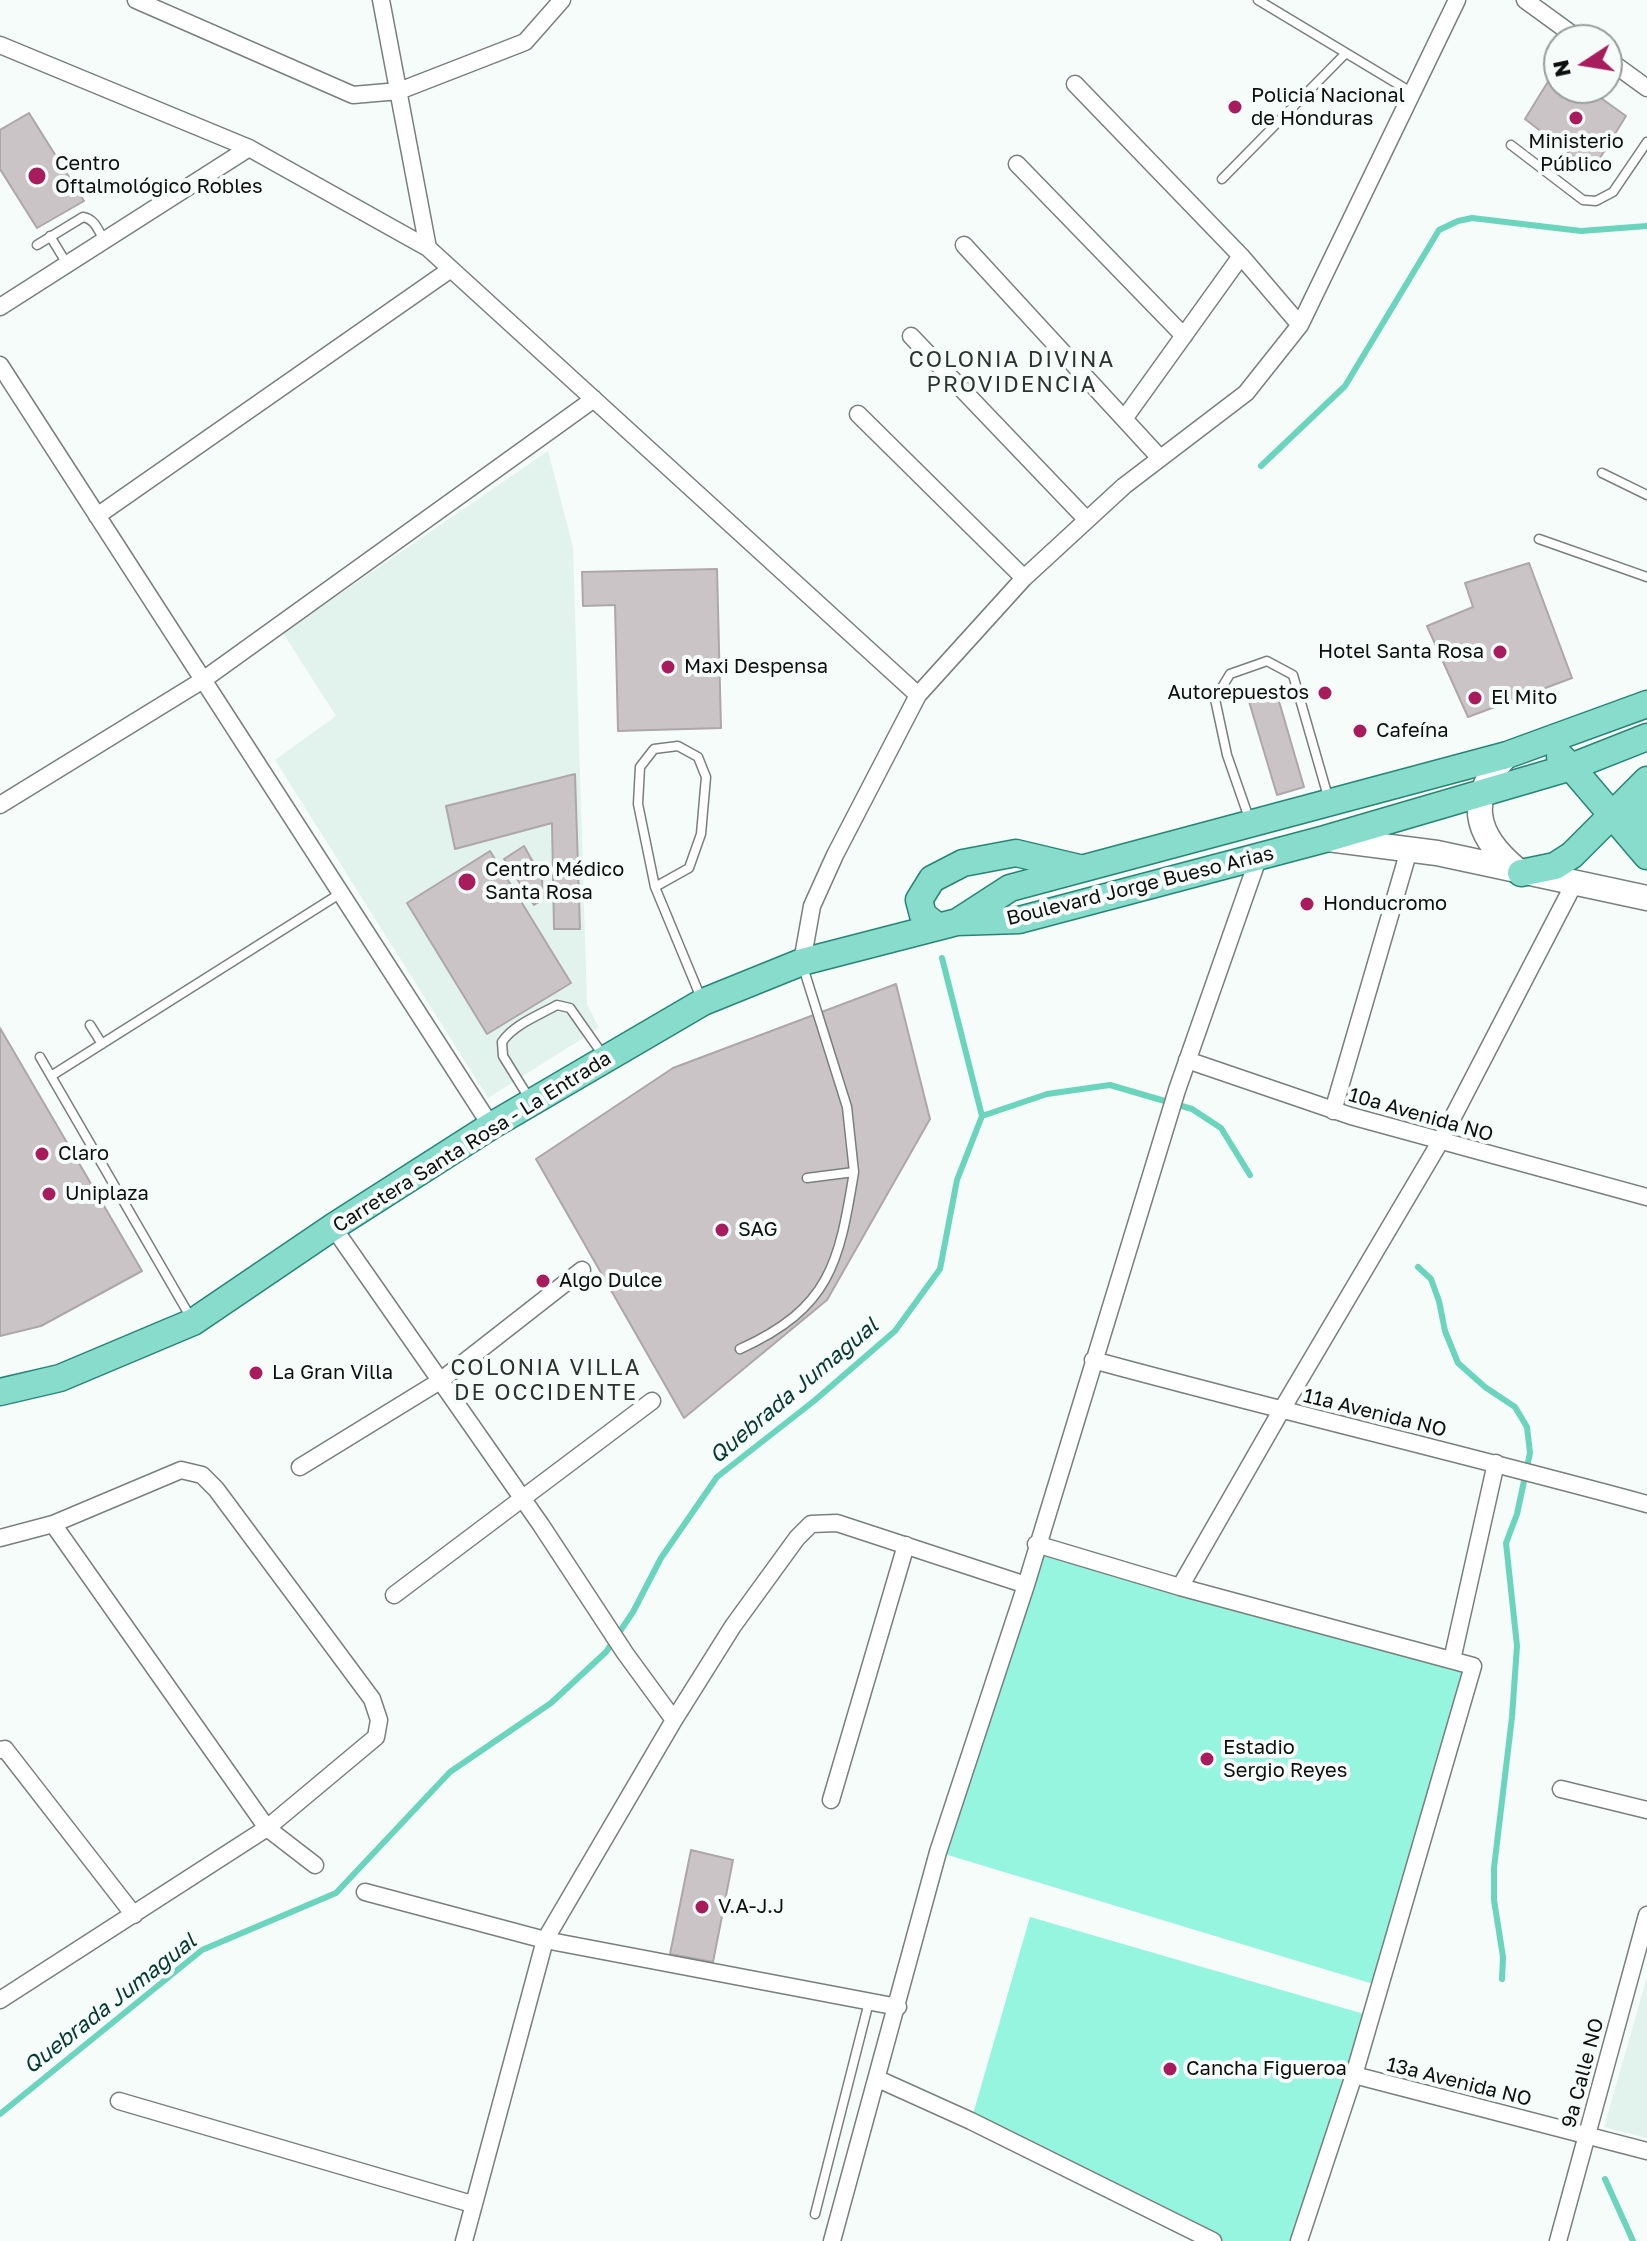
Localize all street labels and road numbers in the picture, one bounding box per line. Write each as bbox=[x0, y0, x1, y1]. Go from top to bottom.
street label: Boulevard Jorge Bueso Arias bbox=[1004, 841, 1276, 931]
street label: Carretera Santa Rosa - La Entrada bbox=[328, 1046, 616, 1238]
street label: 10a Avenida NO bbox=[1346, 1083, 1496, 1147]
street label: 11a Avenida NO bbox=[1301, 1384, 1449, 1442]
street label: 9a Calle NO bbox=[1557, 2016, 1609, 2130]
street label: 13a Avenida NO bbox=[1384, 2052, 1534, 2112]

